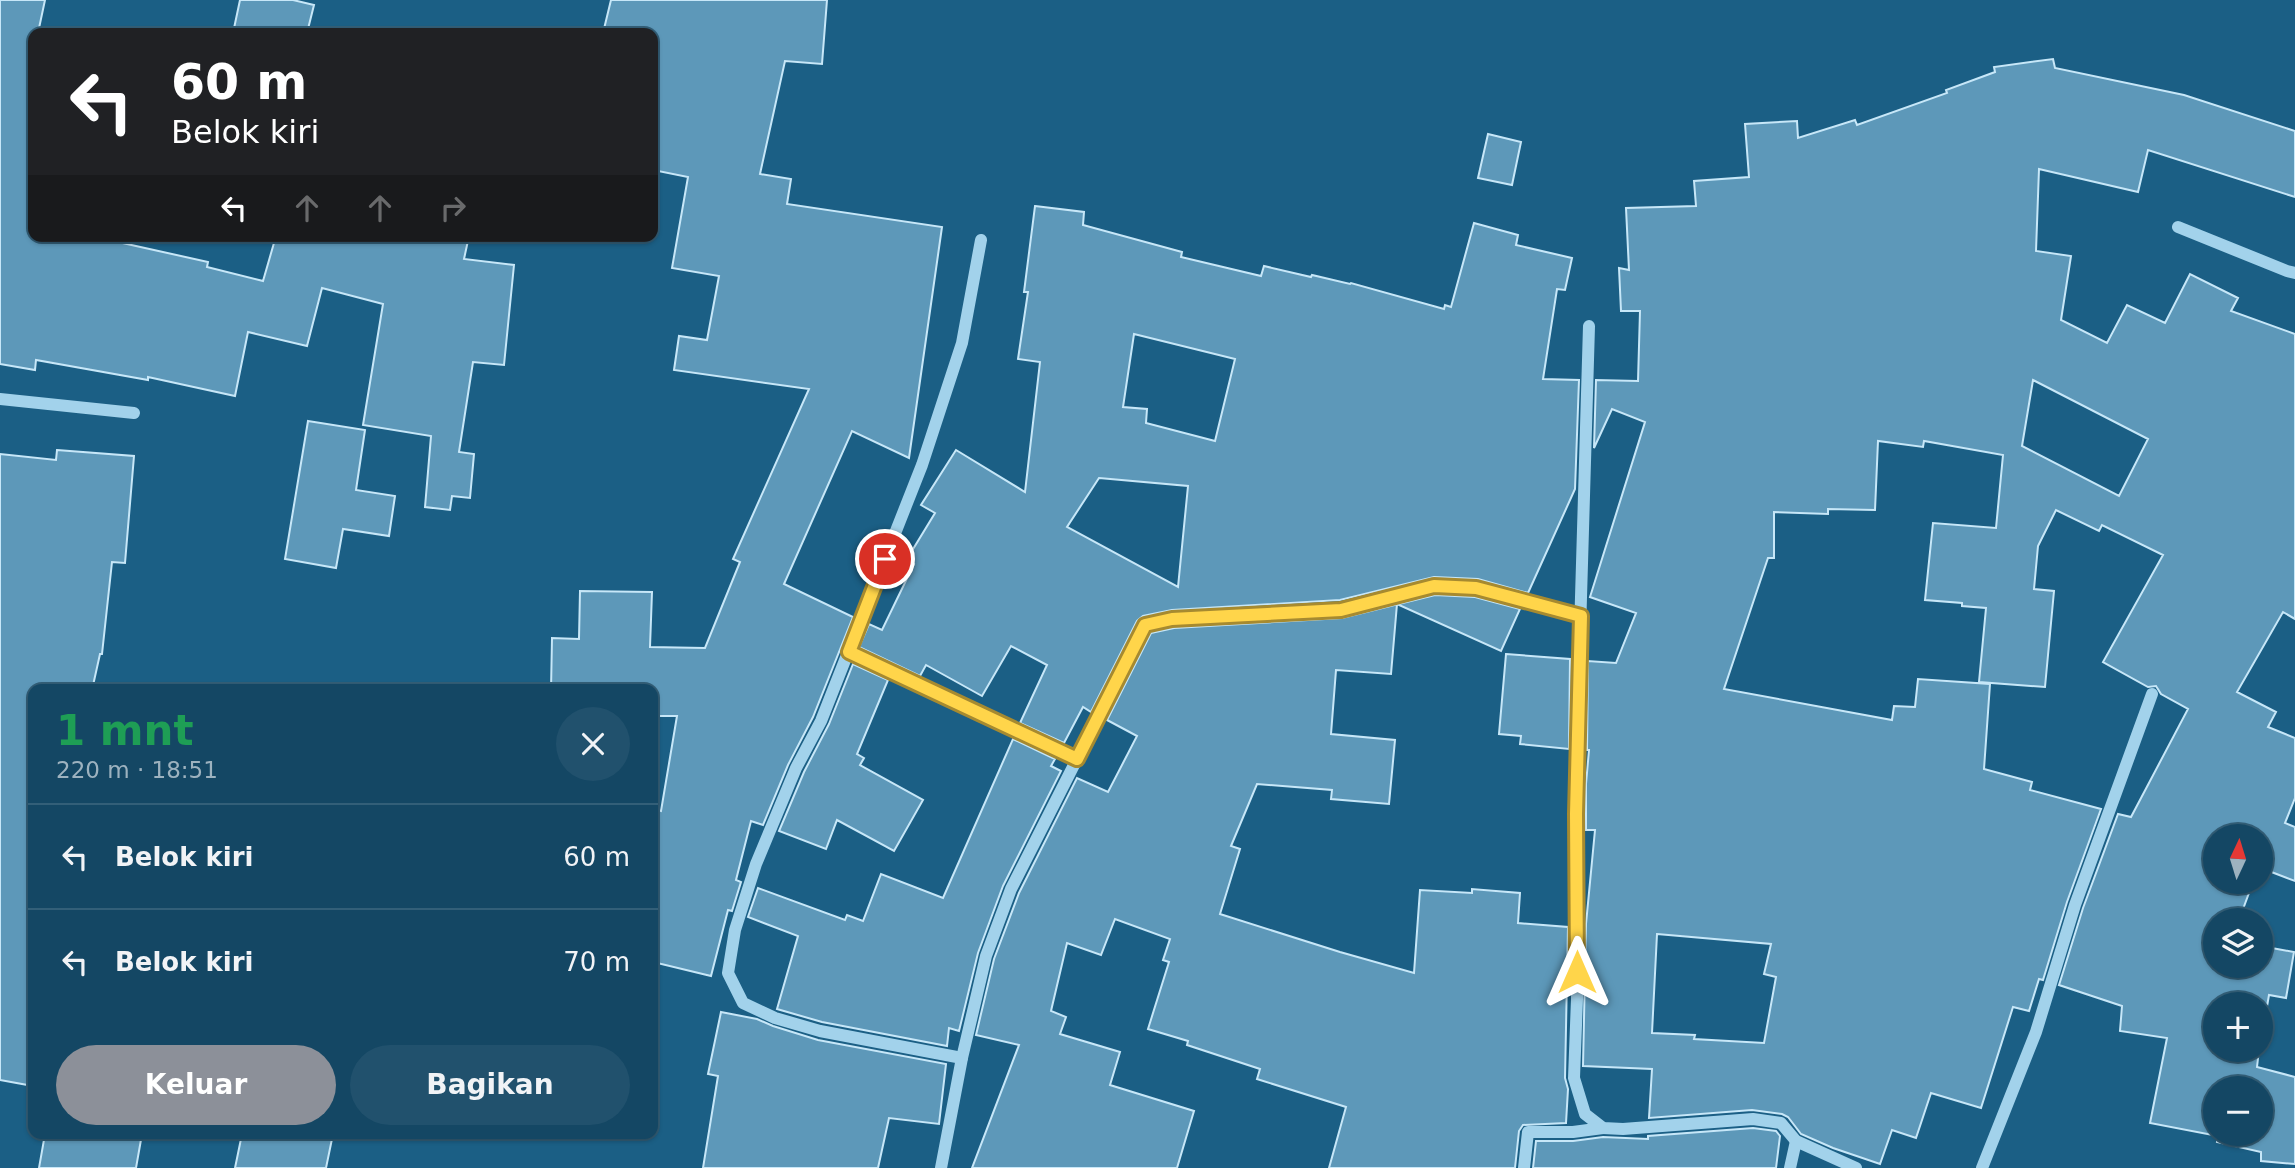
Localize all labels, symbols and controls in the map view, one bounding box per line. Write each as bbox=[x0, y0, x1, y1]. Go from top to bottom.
text: 60 m bbox=[171, 54, 307, 111]
icon: left bbox=[56, 56, 147, 147]
text: Belok kiri bbox=[171, 113, 319, 151]
icon: left bbox=[215, 189, 253, 227]
icon: ahead bbox=[288, 189, 326, 227]
icon: ahead bbox=[361, 189, 399, 227]
icon: right bbox=[434, 189, 472, 227]
pin bbox=[855, 529, 915, 589]
icon: arrive bbox=[866, 540, 904, 578]
text: 1 mnt bbox=[56, 706, 194, 755]
button: close bbox=[556, 707, 630, 781]
text: 220 m · 18:51 bbox=[56, 757, 218, 783]
north arrow bbox=[2203, 824, 2273, 894]
map controls bbox=[2203, 824, 2273, 1146]
icon: left bbox=[56, 838, 94, 876]
text: Belok kiri bbox=[115, 842, 254, 872]
text: 60 m bbox=[563, 842, 630, 872]
button: layers bbox=[2203, 908, 2273, 978]
position arrow bbox=[1540, 935, 1614, 1009]
icon: left bbox=[56, 943, 94, 981]
text: Belok kiri bbox=[115, 947, 254, 977]
text: 70 m bbox=[563, 947, 630, 977]
button: + bbox=[2203, 992, 2273, 1062]
button: Keluar bbox=[56, 1045, 336, 1125]
button: Bagikan bbox=[350, 1045, 630, 1125]
button: − bbox=[2203, 1076, 2273, 1146]

